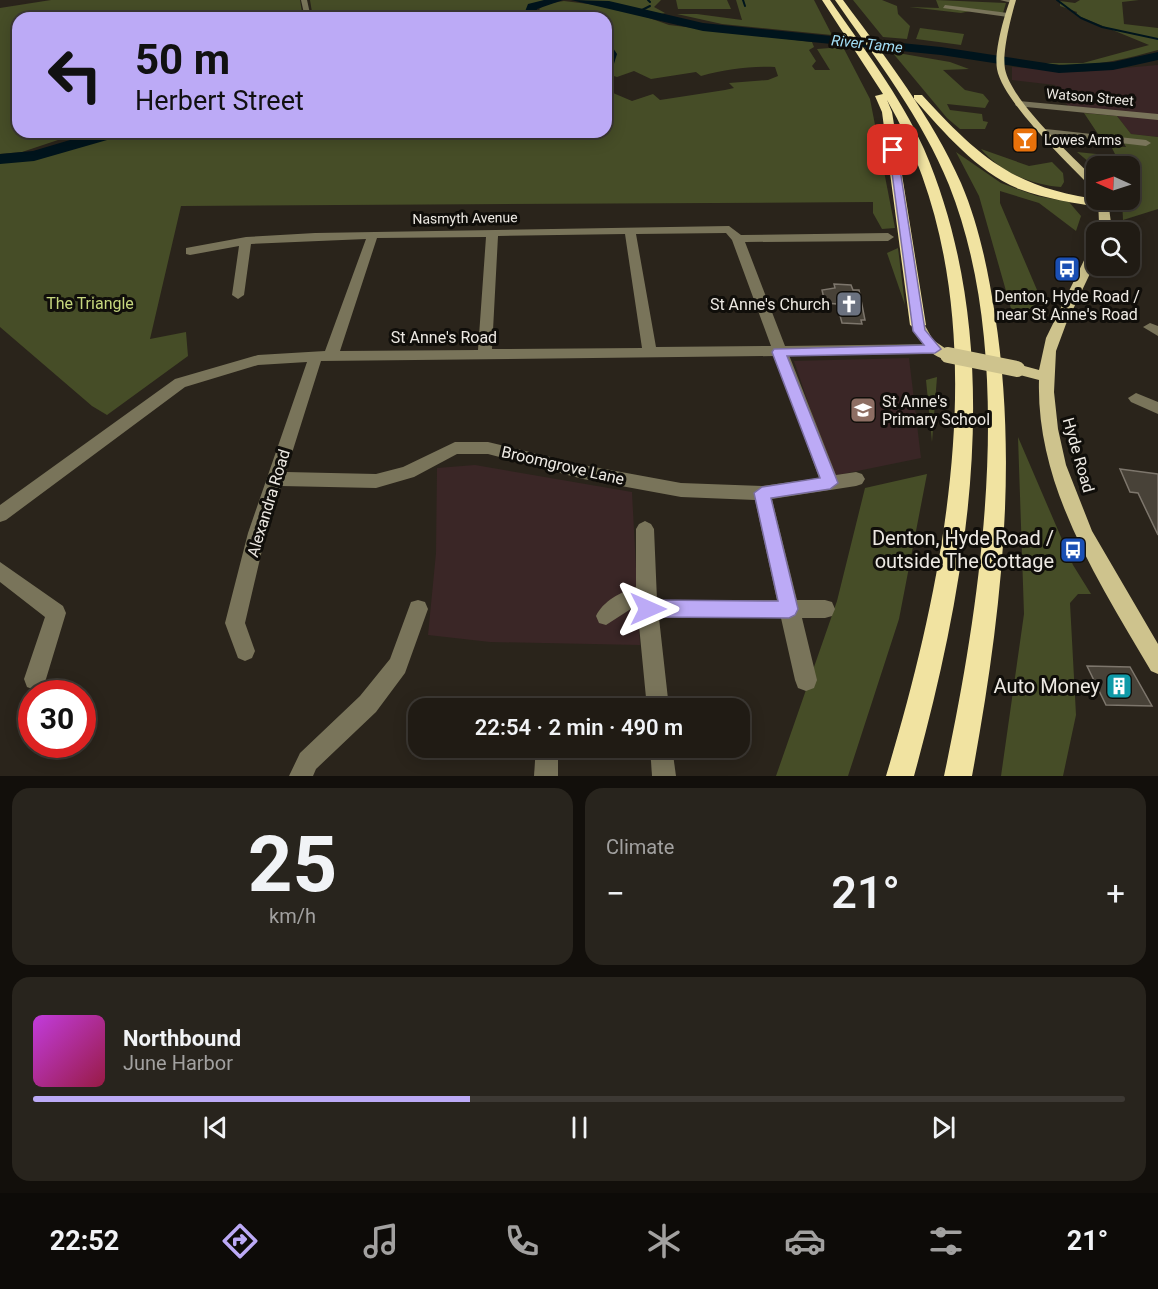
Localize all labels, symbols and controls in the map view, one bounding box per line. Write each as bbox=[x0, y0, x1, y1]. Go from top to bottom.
water label: River Tame bbox=[830, 31, 904, 57]
text: 50 m bbox=[135, 35, 230, 84]
icon: left bbox=[36, 36, 114, 114]
text: Herbert Street bbox=[135, 85, 304, 117]
street label: Watson Street bbox=[1046, 85, 1135, 109]
pin bbox=[867, 124, 918, 175]
bar icon: Lowes Arms bbox=[1010, 125, 1040, 155]
place label: Lowes Arms bbox=[1044, 132, 1122, 148]
icon: arrive bbox=[876, 133, 909, 166]
north arrow bbox=[1086, 156, 1140, 210]
map controls bbox=[1086, 156, 1140, 276]
street label: Nasmyth Avenue bbox=[412, 209, 518, 227]
button: search bbox=[1086, 222, 1140, 276]
bus stop icon: Denton, Hyde Road / near St Anne's Road bbox=[1052, 254, 1082, 284]
place label: Denton, Hyde Road / near St Anne's Road bbox=[994, 287, 1140, 324]
church icon: St Anne's Church bbox=[834, 289, 864, 319]
park label: The Triangle bbox=[46, 294, 134, 313]
place label: St Anne's Church bbox=[710, 295, 830, 314]
street label: St Anne's Road bbox=[391, 328, 497, 347]
place label: St Anne's Primary School bbox=[882, 392, 990, 429]
school or university icon: St Anne's Primary School bbox=[848, 395, 878, 425]
street label: Hyde Road bbox=[1059, 415, 1098, 495]
street label: Broomgrove Lane bbox=[500, 442, 626, 489]
street label: Alexandra Road bbox=[243, 447, 294, 559]
place label: Denton, Hyde Road / outside The Cottage bbox=[872, 526, 1054, 573]
bus stop icon: Denton, Hyde Road / outside The Cottage bbox=[1058, 535, 1088, 565]
position arrow bbox=[616, 577, 680, 641]
building icon: Auto Money bbox=[1104, 671, 1134, 701]
place label: Auto Money bbox=[993, 674, 1101, 698]
speed limit sign: 30 bbox=[18, 680, 96, 758]
text: 22:54 · 2 min · 490 m bbox=[475, 715, 683, 740]
text: 25 bbox=[248, 819, 337, 910]
text: Climate bbox=[606, 835, 674, 859]
text: 21° bbox=[831, 866, 900, 919]
text: − bbox=[606, 874, 625, 913]
text: + bbox=[1106, 874, 1125, 913]
text: km/h bbox=[269, 904, 316, 928]
text: Northbound bbox=[123, 1026, 241, 1051]
text: June Harbor bbox=[123, 1051, 233, 1075]
icon: previous bbox=[199, 1111, 232, 1144]
icon: pause bbox=[563, 1111, 596, 1144]
icon: next bbox=[927, 1111, 960, 1144]
icon: directions bbox=[219, 1220, 261, 1262]
icon: music bbox=[360, 1220, 402, 1262]
icon: phone bbox=[501, 1220, 543, 1262]
icon: climate bbox=[643, 1220, 685, 1262]
icon: car bbox=[784, 1220, 826, 1262]
icon: filters bbox=[925, 1220, 967, 1262]
text: 22:52 bbox=[50, 1225, 119, 1257]
text: 21° bbox=[1067, 1225, 1108, 1257]

